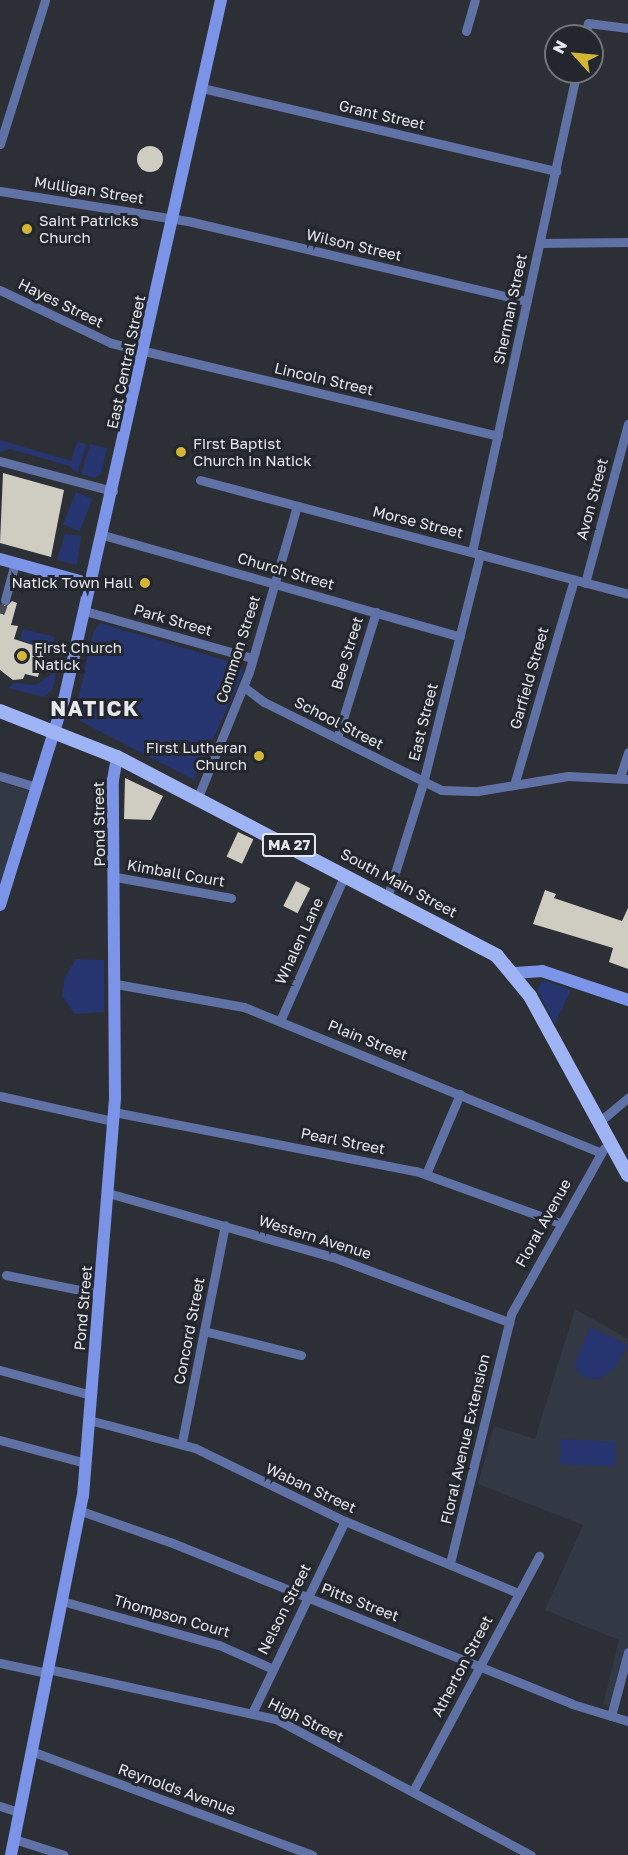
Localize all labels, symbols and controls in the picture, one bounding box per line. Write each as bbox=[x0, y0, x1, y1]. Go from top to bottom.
north arrow bbox=[544, 24, 604, 84]
text: N bbox=[548, 37, 571, 57]
street label: Grant Street bbox=[337, 96, 427, 134]
street label: Mulligan Street bbox=[33, 172, 145, 208]
place label: Saint Patricks Church bbox=[39, 211, 138, 246]
marker: Saint Patricks Church bbox=[20, 222, 34, 236]
street label: Wilson Street bbox=[304, 225, 404, 265]
street label: Sherman Street bbox=[490, 252, 530, 366]
street label: Hayes Street bbox=[15, 275, 107, 331]
street label: East Central Street bbox=[103, 293, 149, 431]
street label: Lincoln Street bbox=[273, 359, 375, 399]
place label: First Baptist Church in Natick bbox=[193, 434, 312, 469]
marker: First Baptist Church in Natick bbox=[174, 445, 188, 459]
street label: Avon Street bbox=[572, 456, 612, 542]
street label: Morse Street bbox=[371, 502, 465, 542]
street label: Church Street bbox=[236, 549, 336, 593]
place label: Natick Town Hall bbox=[11, 574, 133, 592]
marker: Natick Town Hall bbox=[138, 576, 152, 590]
street label: Common Street bbox=[212, 593, 264, 705]
street label: Park Street bbox=[132, 600, 214, 640]
street label: Bee Street bbox=[327, 614, 367, 692]
street label: Garfield Street bbox=[506, 625, 552, 731]
place label: First Church Natick bbox=[34, 638, 122, 673]
marker: First Church Natick bbox=[15, 649, 29, 663]
street label: East Street bbox=[405, 681, 441, 763]
street label: School Street bbox=[291, 693, 387, 753]
district label: NATICK bbox=[50, 695, 140, 721]
place label: First Lutheran Church bbox=[146, 738, 247, 773]
marker: First Lutheran Church bbox=[252, 749, 266, 763]
street label: Pond Street bbox=[89, 781, 109, 867]
road number: MA 27 bbox=[260, 834, 318, 856]
street label: South Main Street bbox=[338, 845, 460, 921]
street label: Kimball Court bbox=[126, 856, 226, 890]
street label: Whalen Lane bbox=[271, 895, 327, 987]
street label: Plain Street bbox=[325, 1016, 411, 1064]
street label: Pearl Street bbox=[299, 1124, 387, 1158]
street label: Floral Avenue bbox=[511, 1176, 575, 1270]
street label: Western Avenue bbox=[256, 1211, 374, 1263]
street label: Pond Street bbox=[70, 1265, 96, 1351]
street label: Concord Street bbox=[170, 1276, 208, 1386]
street label: Floral Avenue Extension bbox=[437, 1352, 493, 1526]
street label: Waban Street bbox=[263, 1459, 359, 1517]
street label: Nelson Street bbox=[253, 1561, 315, 1657]
street label: Pitts Street bbox=[319, 1579, 401, 1625]
street label: Thompson Court bbox=[112, 1591, 232, 1641]
street label: Atherton Street bbox=[428, 1612, 496, 1720]
street label: High Street bbox=[265, 1694, 347, 1746]
street label: Reynolds Avenue bbox=[116, 1759, 238, 1819]

